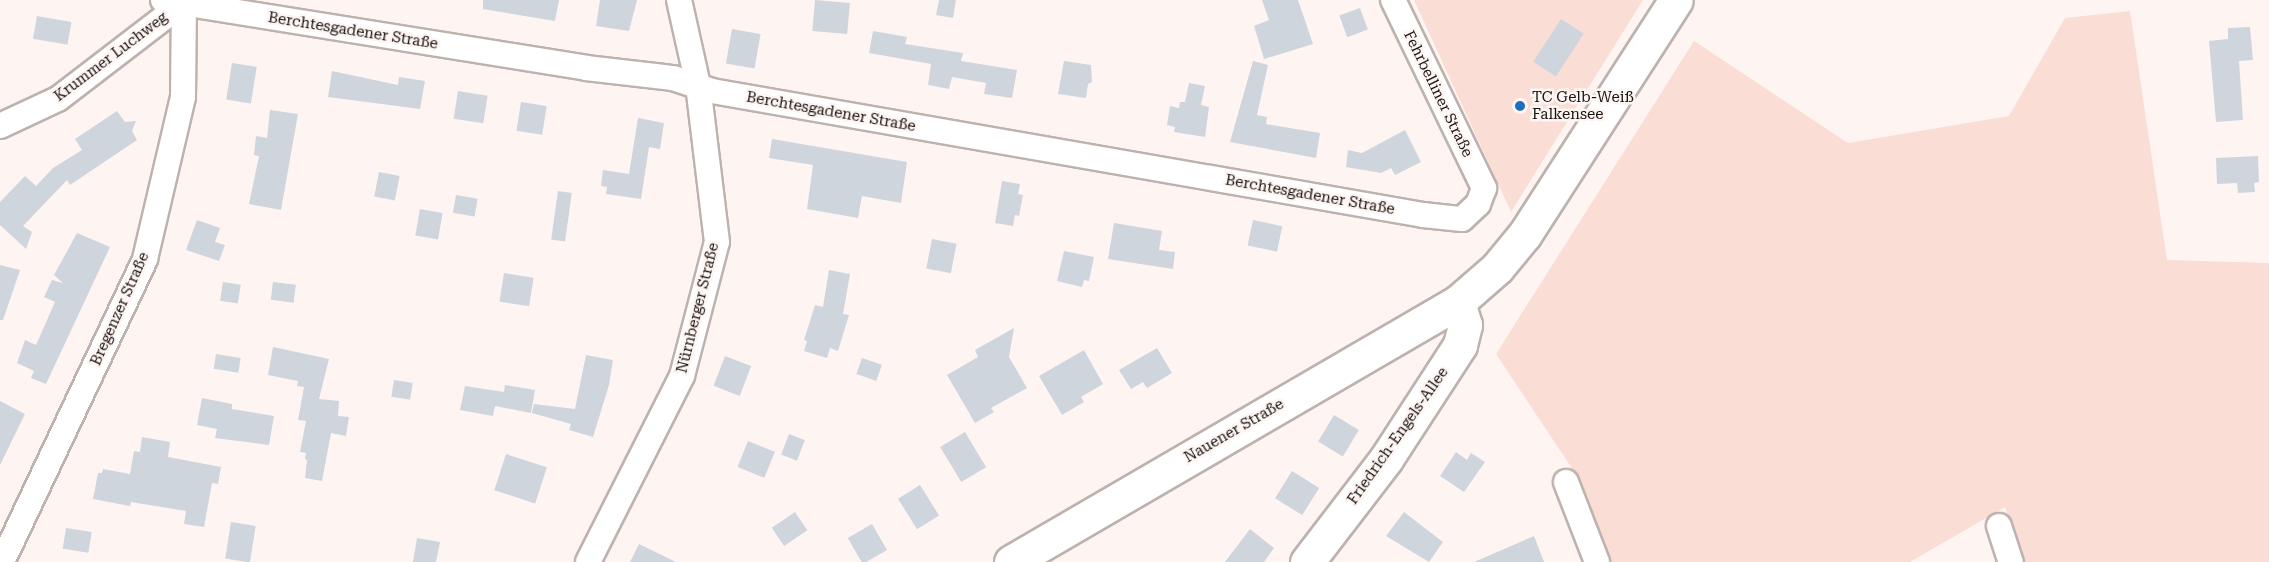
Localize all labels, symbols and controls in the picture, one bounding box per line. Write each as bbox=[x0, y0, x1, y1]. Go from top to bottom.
street label: Krummer Luchweg bbox=[51, 8, 171, 106]
street label: Berchtesgadener Straße bbox=[267, 9, 439, 53]
street label: Fehrbelliner Straße bbox=[1400, 28, 1476, 160]
street label: Berchtesgadener Straße bbox=[745, 88, 917, 136]
place label: TC Gelb-Weiß Falkensee bbox=[1532, 88, 1634, 123]
marker: TC Gelb-Weiß Falkensee bbox=[1513, 99, 1527, 113]
street label: Berchtesgadener Straße bbox=[1224, 171, 1396, 219]
street label: Nürnberger Straße bbox=[673, 241, 723, 375]
street label: Bregenzer Straße bbox=[87, 250, 153, 368]
street label: Friedrich-Engels-Allee bbox=[1344, 364, 1452, 508]
street label: Nauener Straße bbox=[1181, 395, 1287, 467]

